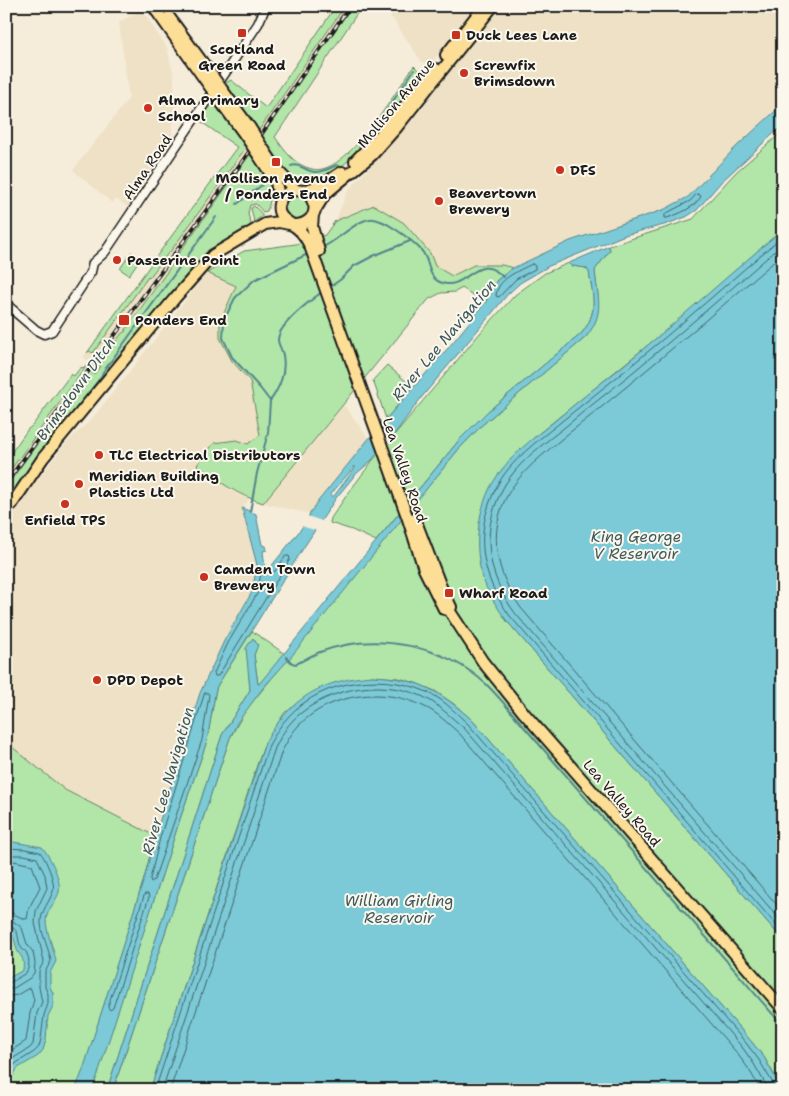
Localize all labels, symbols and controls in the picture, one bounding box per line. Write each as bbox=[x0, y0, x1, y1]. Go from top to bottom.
place label: Duck Lees Lane bbox=[466, 26, 577, 44]
marker: Scotland Green Road bbox=[236, 27, 248, 39]
marker: Duck Lees Lane bbox=[450, 29, 462, 41]
place label: Scotland Green Road bbox=[198, 40, 286, 74]
street label: Mollison Avenue bbox=[353, 54, 439, 152]
place label: Screwfix Brimsdown bbox=[474, 56, 555, 90]
marker: Screwfix Brimsdown bbox=[458, 67, 470, 79]
place label: Alma Primary School bbox=[158, 91, 259, 125]
marker: Alma Primary School bbox=[142, 102, 154, 114]
street label: Alma Road bbox=[119, 131, 176, 203]
marker: Mollison Avenue / Ponders End bbox=[270, 156, 282, 168]
place label: DFS bbox=[570, 161, 596, 179]
marker: DFS bbox=[554, 164, 566, 176]
place label: Mollison Avenue / Ponders End bbox=[216, 169, 336, 203]
place label: Beavertown Brewery bbox=[449, 184, 536, 218]
marker: Beavertown Brewery bbox=[433, 195, 445, 207]
place label: Passerine Point bbox=[127, 251, 239, 269]
marker: Passerine Point bbox=[111, 254, 123, 266]
water label: River Lee Navigation bbox=[387, 275, 501, 405]
place label: Ponders End bbox=[135, 311, 227, 329]
marker: Ponders End bbox=[117, 313, 131, 327]
water label: Brimsdown Ditch bbox=[32, 333, 120, 445]
street label: Lea Valley Road bbox=[379, 415, 431, 525]
place label: TLC Electrical Distributors bbox=[109, 446, 300, 464]
marker: TLC Electrical Distributors bbox=[93, 449, 105, 461]
place label: Meridian Building Plastics Ltd bbox=[89, 467, 219, 501]
marker: Meridian Building Plastics Ltd bbox=[73, 478, 85, 490]
marker: Enfield TPS bbox=[59, 498, 71, 510]
place label: Enfield TPS bbox=[25, 511, 105, 529]
water label: King George V Reservoir bbox=[591, 527, 681, 564]
place label: Camden Town Brewery bbox=[214, 560, 315, 594]
marker: Camden Town Brewery bbox=[198, 571, 210, 583]
place label: Wharf Road bbox=[459, 584, 548, 602]
marker: Wharf Road bbox=[443, 587, 455, 599]
place label: DPD Depot bbox=[107, 671, 183, 689]
marker: DPD Depot bbox=[91, 674, 103, 686]
water label: River Lee Navigation bbox=[137, 705, 199, 857]
street label: Lea Valley Road bbox=[579, 756, 665, 850]
water label: William Girling Reservoir bbox=[344, 891, 454, 928]

